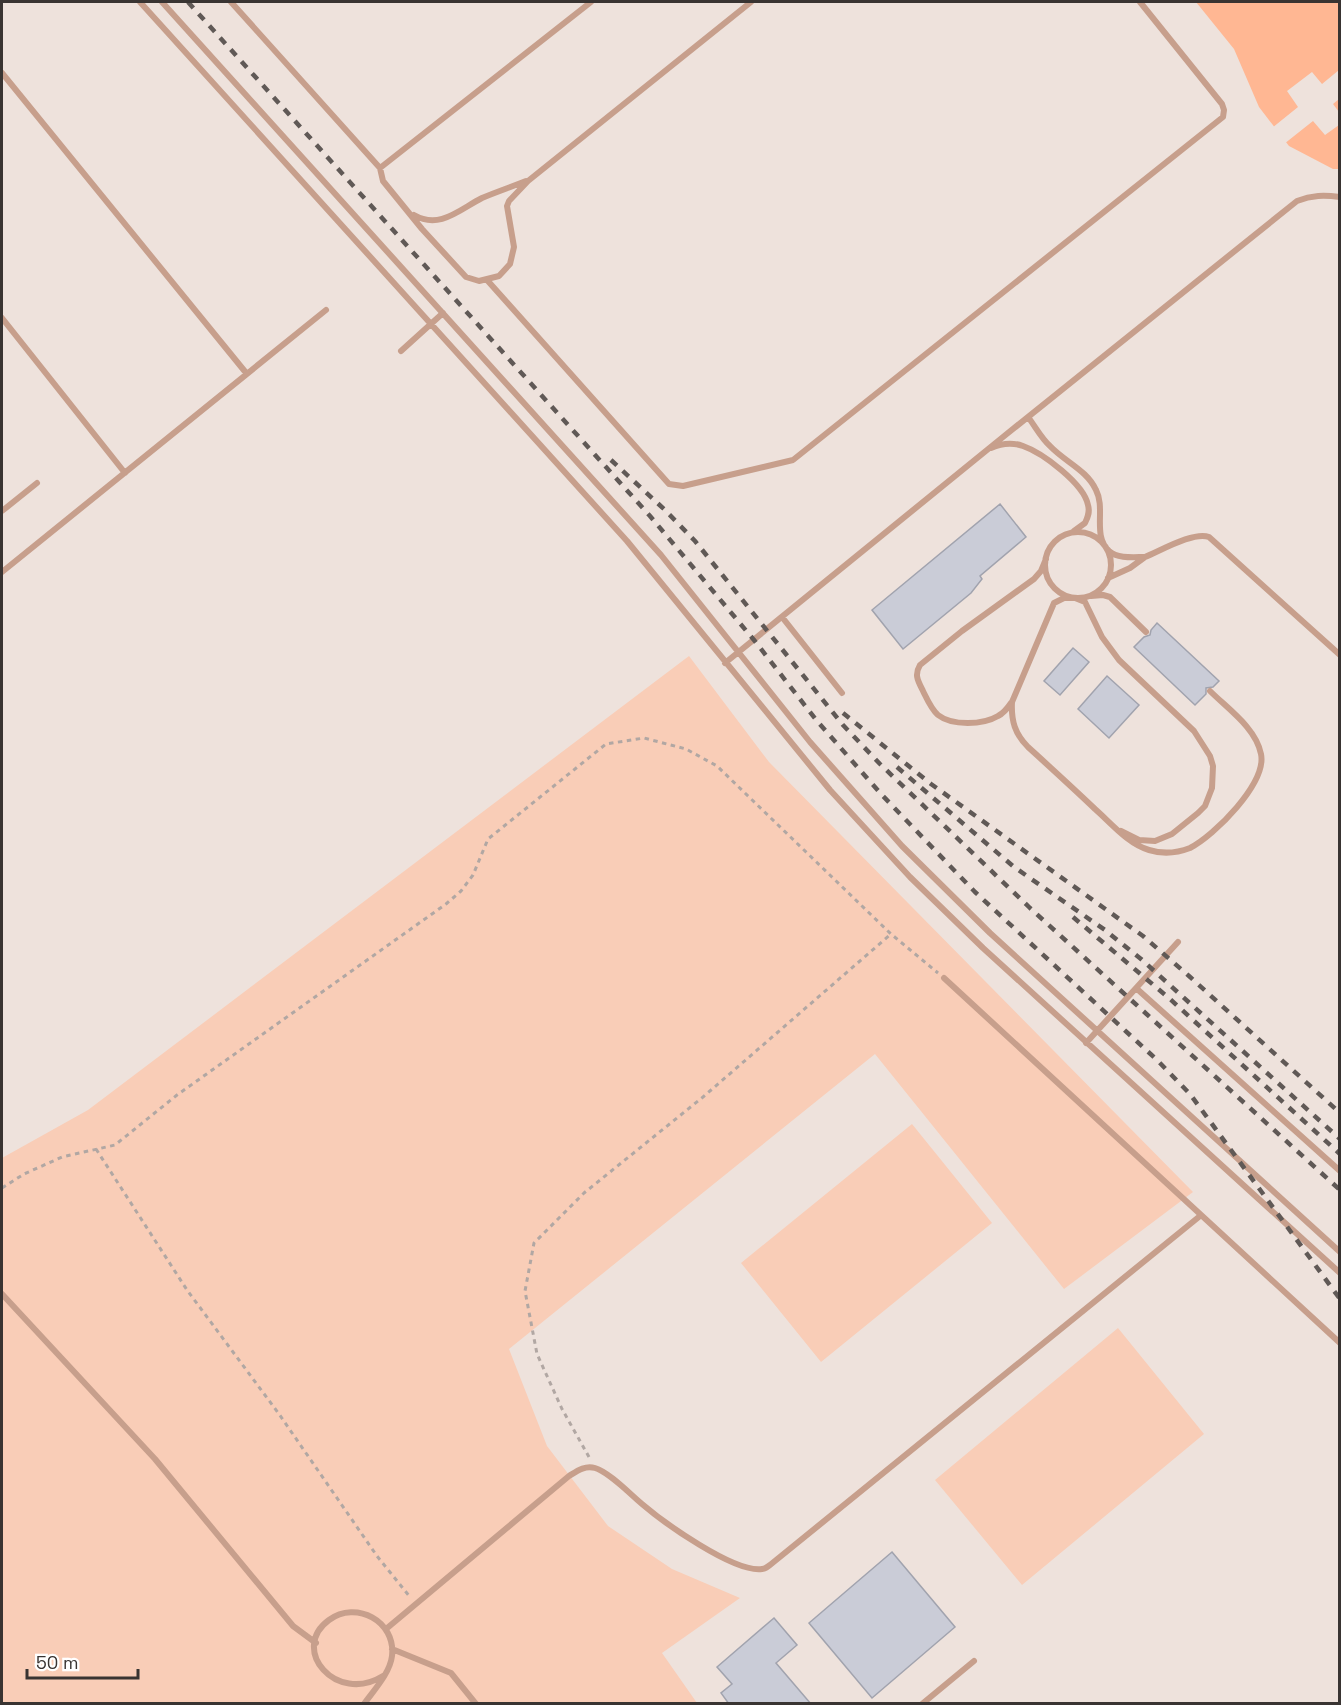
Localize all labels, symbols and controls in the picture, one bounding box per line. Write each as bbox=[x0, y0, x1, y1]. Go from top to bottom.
scale bar bbox=[27, 1642, 138, 1680]
text: 50 m bbox=[36, 1651, 78, 1674]

